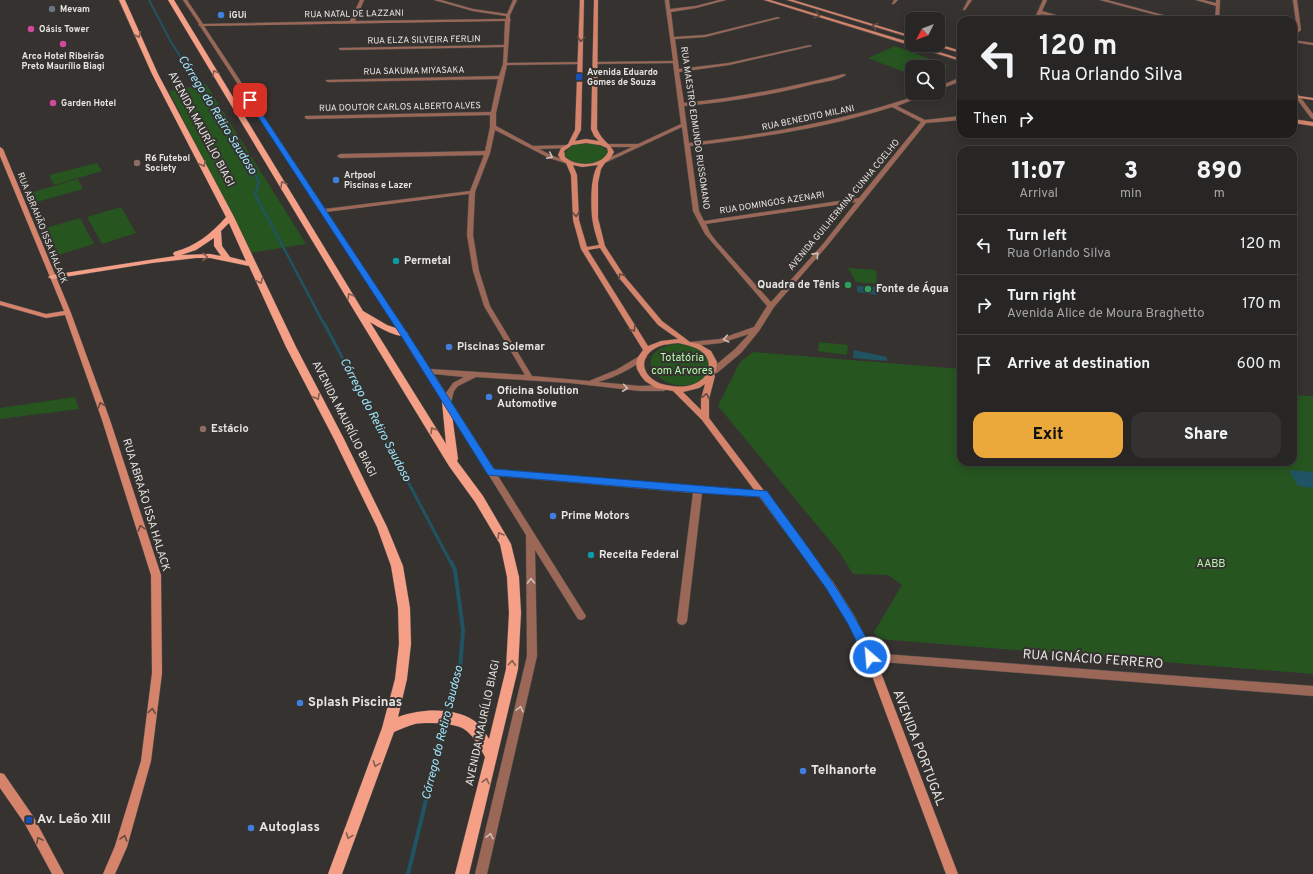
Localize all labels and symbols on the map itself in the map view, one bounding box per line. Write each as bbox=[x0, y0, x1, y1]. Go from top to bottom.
marker: Mevam bbox=[47, 4, 57, 14]
place label: Mevam bbox=[60, 4, 90, 15]
street label: RUA NATAL DE LAZZANI bbox=[304, 8, 404, 20]
marker: iGUi bbox=[216, 10, 226, 20]
place label: iGUi bbox=[229, 10, 247, 21]
one-way arrow bbox=[813, 10, 820, 19]
north arrow bbox=[905, 12, 945, 52]
one-way arrow bbox=[871, 22, 878, 31]
marker: Oásis Tower bbox=[26, 24, 36, 34]
place label: Oásis Tower bbox=[39, 24, 90, 35]
one-way arrow bbox=[133, 31, 141, 39]
street label: RUA ELZA SILVEIRA FERLIN bbox=[367, 34, 481, 46]
one-way arrow bbox=[577, 36, 586, 42]
marker: Arco Hotel Ribeirão Preto Maurílio Biagi bbox=[58, 39, 68, 49]
street label: RUA MAESTRO EDMUNDO RUSSOMANO bbox=[678, 46, 712, 210]
place label: Arco Hotel Ribeirão Preto Maurílio Biagi bbox=[21, 51, 105, 72]
water label: Córrego do Retiro Saudoso bbox=[174, 52, 261, 178]
street label: RUA SAKUMA MIYASAKA bbox=[363, 65, 465, 77]
place label: Avenida Eduardo Gomes de Souza bbox=[587, 67, 658, 88]
street label: AVENIDA MAURÍLIO BIAGI bbox=[165, 68, 238, 189]
one-way arrow bbox=[213, 70, 220, 77]
marker: Avenida Eduardo Gomes de Souza bbox=[574, 72, 584, 82]
pin bbox=[233, 83, 267, 117]
marker: Garden Hotel bbox=[48, 98, 58, 108]
place label: Garden Hotel bbox=[61, 98, 116, 109]
street label: RUA DOUTOR CARLOS ALBERTO ALVES bbox=[319, 100, 481, 114]
street label: RUA BENEDITO MILANI bbox=[761, 103, 855, 133]
street label: AVENIDA GUILHERMINA CUNHA COELHO bbox=[786, 137, 902, 273]
one-way arrow bbox=[546, 151, 553, 159]
place label: R6 Futebol Society bbox=[145, 153, 190, 174]
marker: R6 Futebol Society bbox=[132, 158, 142, 168]
one-way arrow bbox=[198, 160, 205, 167]
street label: RUA ABRAHÃO ISSA HALACK bbox=[15, 170, 70, 285]
place label: Artpool Piscinas e Lazer bbox=[344, 170, 412, 191]
marker: Artpool Piscinas e Lazer bbox=[331, 175, 341, 185]
one-way arrow bbox=[280, 181, 288, 188]
street label: RUA DOMINGOS AZENARI bbox=[719, 189, 825, 217]
one-way arrow bbox=[572, 211, 581, 217]
one-way arrow bbox=[202, 252, 208, 261]
one-way arrow bbox=[811, 253, 818, 260]
place label: Permetal bbox=[404, 254, 451, 268]
marker: Permetal bbox=[391, 256, 401, 266]
one-way arrow bbox=[619, 273, 626, 280]
one-way arrow bbox=[255, 276, 263, 284]
place label: Quadra de Tênis bbox=[757, 278, 840, 292]
marker: Quadra de Tênis bbox=[843, 280, 853, 290]
place label: Fonte de Água bbox=[876, 281, 949, 296]
marker: Fonte de Água bbox=[863, 284, 873, 294]
one-way arrow bbox=[347, 293, 354, 300]
one-way arrow bbox=[628, 325, 636, 332]
one-way arrow bbox=[723, 335, 729, 343]
place label: Piscinas Solemar bbox=[457, 340, 545, 354]
marker: Piscinas Solemar bbox=[444, 342, 454, 352]
park label: Totatória com Arvores bbox=[651, 351, 713, 378]
water label: Córrego do Retiro Saudoso bbox=[336, 355, 415, 485]
street label: AVENIDA MAURÍLIO BIAGI bbox=[309, 358, 380, 479]
one-way arrow bbox=[622, 383, 628, 392]
place label: Oficina Solution Automotive bbox=[497, 384, 579, 411]
marker: Oficina Solution Automotive bbox=[484, 392, 494, 402]
one-way arrow bbox=[312, 393, 320, 401]
one-way arrow bbox=[702, 393, 710, 400]
one-way arrow bbox=[97, 401, 105, 408]
place label: Estácio bbox=[211, 422, 249, 436]
marker: Estácio bbox=[198, 424, 208, 434]
one-way arrow bbox=[430, 427, 437, 434]
street label: RUA ABRAÃO ISSA HALACK bbox=[119, 437, 173, 573]
place label: Prime Motors bbox=[561, 509, 630, 523]
marker: Prime Motors bbox=[548, 511, 558, 521]
one-way arrow bbox=[137, 525, 146, 532]
one-way arrow bbox=[497, 532, 505, 539]
place label: Receita Federal bbox=[599, 548, 679, 562]
marker: Receita Federal bbox=[586, 550, 596, 560]
park label: AABB bbox=[1196, 557, 1226, 571]
one-way arrow bbox=[527, 578, 535, 584]
position arrow bbox=[849, 636, 891, 678]
street label: RUA IGNÁCIO FERRERO bbox=[1022, 645, 1164, 673]
street label: AVENIDA MAURÍLIO BIAGI bbox=[462, 658, 503, 787]
one-way arrow bbox=[508, 660, 517, 666]
water label: Córrego do Retiro Saudoso bbox=[419, 664, 468, 802]
street label: AVENIDA PORTUGAL bbox=[888, 688, 948, 808]
place label: Splash Piscinas bbox=[308, 695, 402, 711]
marker: Splash Piscinas bbox=[295, 698, 305, 708]
one-way arrow bbox=[515, 706, 523, 713]
one-way arrow bbox=[147, 708, 156, 714]
one-way arrow bbox=[372, 760, 380, 767]
place label: Telhanorte bbox=[811, 763, 877, 779]
marker: Telhanorte bbox=[798, 766, 808, 776]
one-way arrow bbox=[481, 778, 490, 785]
place label: Av. Leão XIII bbox=[37, 812, 111, 828]
marker: Av. Leão XIII bbox=[24, 815, 34, 825]
place label: Autoglass bbox=[259, 820, 320, 836]
marker: Autoglass bbox=[246, 823, 256, 833]
one-way arrow bbox=[345, 832, 353, 839]
one-way arrow bbox=[486, 833, 494, 839]
one-way arrow bbox=[119, 835, 128, 842]
one-way arrow bbox=[37, 837, 44, 844]

